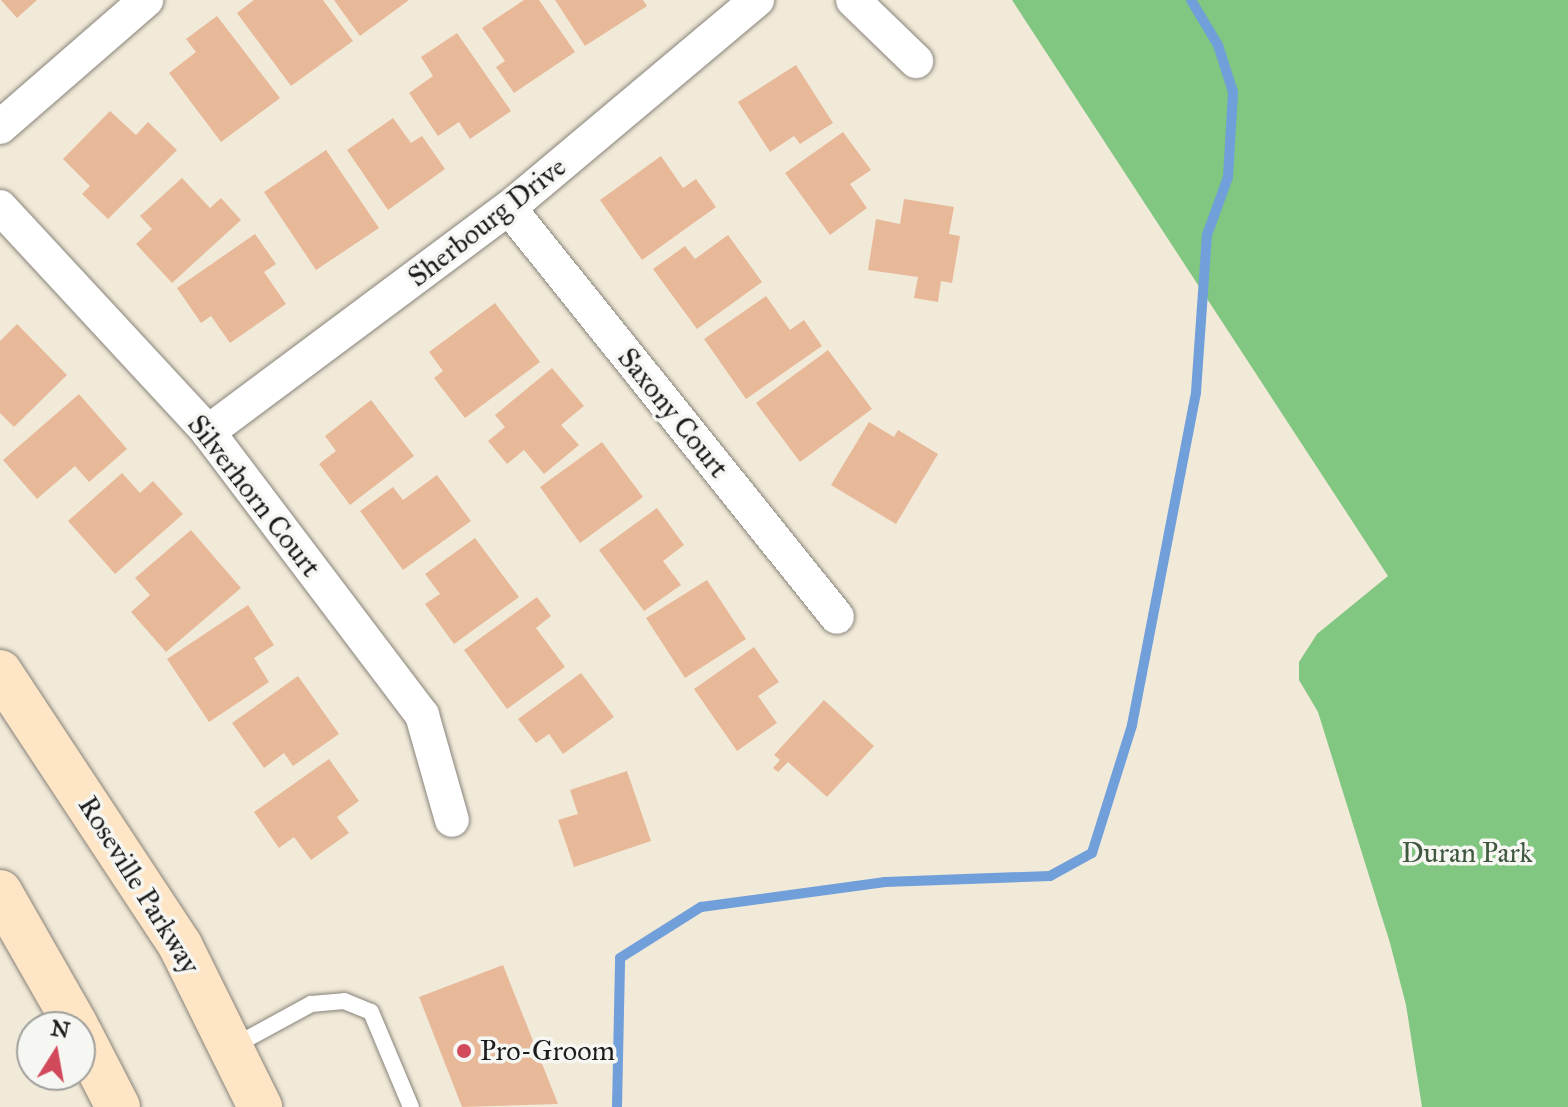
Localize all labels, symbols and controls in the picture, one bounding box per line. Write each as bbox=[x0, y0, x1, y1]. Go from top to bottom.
street label: Sherbourg Drive bbox=[401, 150, 573, 294]
street label: Saxony Court bbox=[611, 341, 735, 485]
street label: Silverhorn Court bbox=[180, 408, 328, 584]
street label: Roseville Parkway bbox=[71, 790, 207, 980]
park label: Duran Park bbox=[1401, 836, 1533, 870]
north arrow bbox=[16, 1011, 96, 1091]
text: N bbox=[49, 1014, 72, 1044]
place label: Pro-Groom bbox=[480, 1034, 615, 1068]
marker: Pro-Groom bbox=[455, 1042, 473, 1060]

